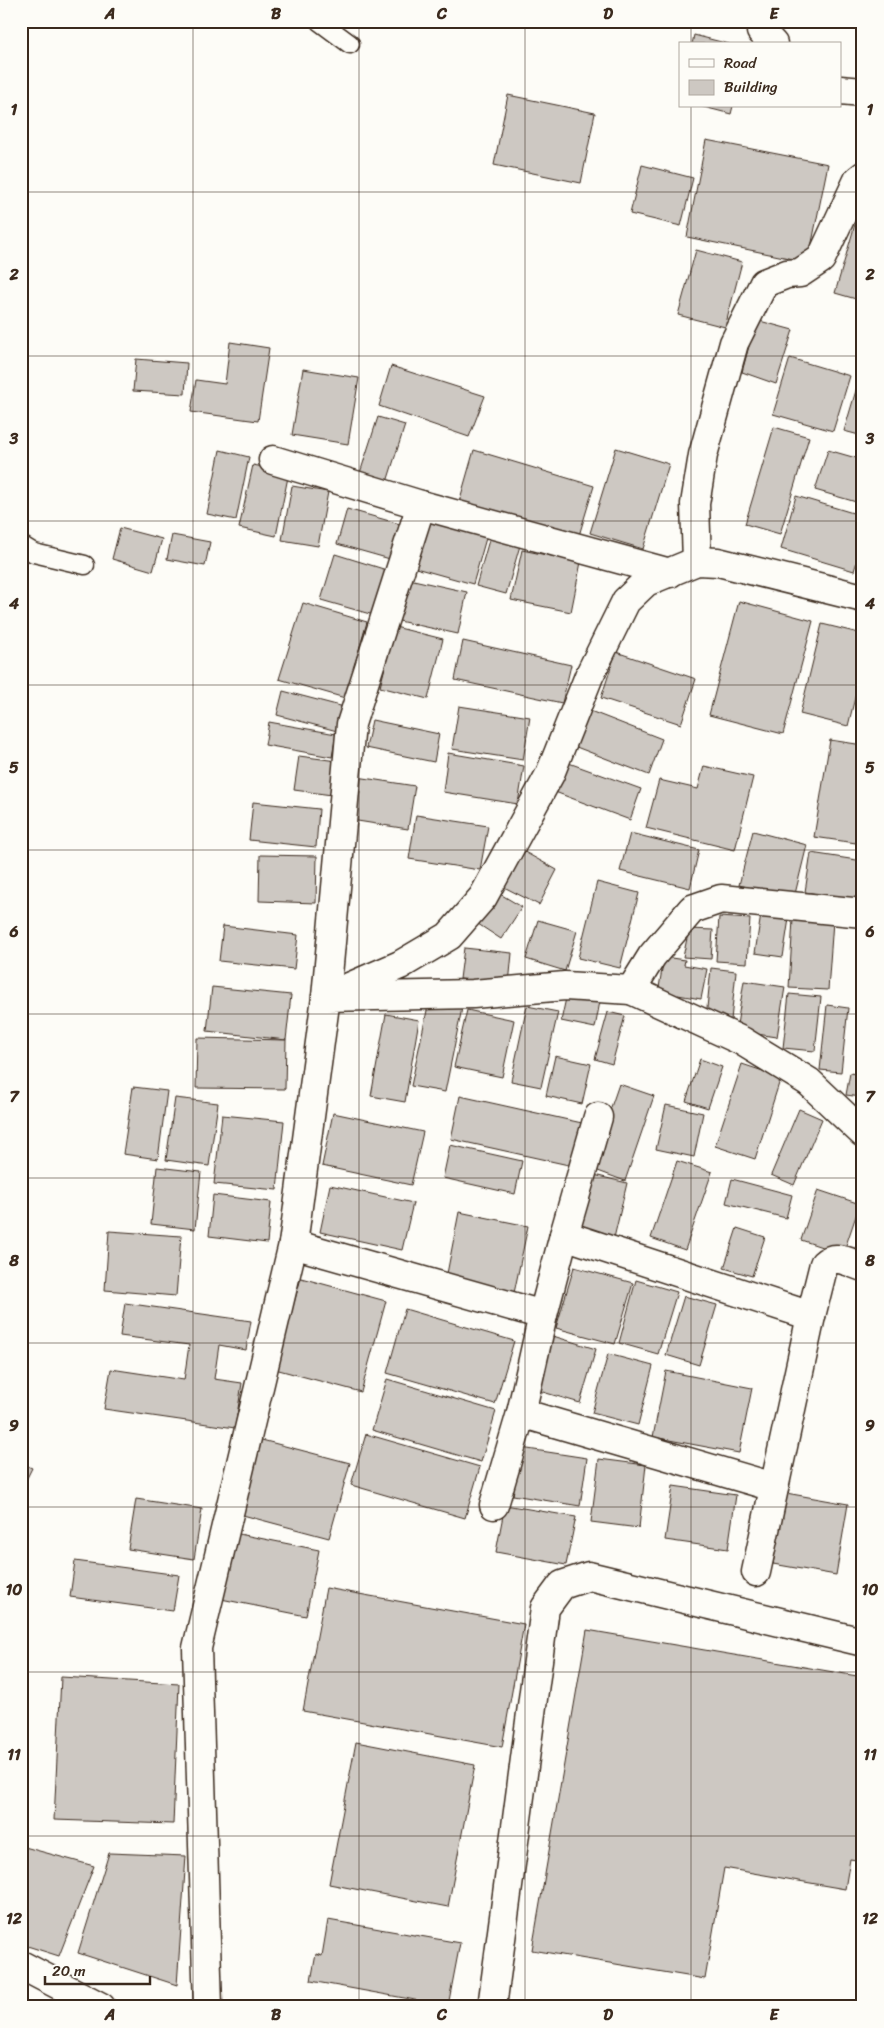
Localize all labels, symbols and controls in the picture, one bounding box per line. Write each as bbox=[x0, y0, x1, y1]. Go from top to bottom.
text: A bbox=[104, 0, 115, 28]
text: B bbox=[271, 0, 282, 28]
text: C bbox=[436, 0, 448, 28]
text: D bbox=[603, 0, 613, 28]
text: E bbox=[770, 0, 780, 28]
legend bbox=[679, 42, 842, 108]
text: Road bbox=[724, 50, 757, 76]
text: Building bbox=[724, 74, 778, 100]
text: 1 bbox=[11, 95, 18, 124]
text: 1 bbox=[867, 95, 874, 124]
text: 2 bbox=[8, 260, 19, 289]
text: 2 bbox=[864, 260, 875, 289]
text: 3 bbox=[9, 424, 19, 453]
text: 3 bbox=[865, 424, 875, 453]
text: 4 bbox=[8, 589, 19, 618]
text: 4 bbox=[864, 589, 875, 618]
text: 5 bbox=[9, 753, 19, 782]
text: 5 bbox=[865, 753, 875, 782]
text: 6 bbox=[8, 917, 19, 946]
text: 6 bbox=[864, 917, 875, 946]
text: 7 bbox=[9, 1082, 20, 1111]
text: 7 bbox=[865, 1082, 876, 1111]
text: 8 bbox=[8, 1246, 19, 1275]
text: 8 bbox=[864, 1246, 875, 1275]
text: 9 bbox=[9, 1411, 19, 1440]
text: 9 bbox=[865, 1411, 875, 1440]
text: 10 bbox=[6, 1575, 22, 1604]
text: 10 bbox=[862, 1575, 878, 1604]
text: 11 bbox=[7, 1740, 21, 1769]
text: 11 bbox=[863, 1740, 877, 1769]
text: 12 bbox=[6, 1904, 23, 1933]
text: 12 bbox=[862, 1904, 879, 1933]
scale bar bbox=[45, 1953, 150, 1985]
text: 20 m bbox=[52, 1958, 86, 1984]
text: A bbox=[104, 2000, 115, 2028]
text: B bbox=[271, 2000, 282, 2028]
text: C bbox=[436, 2000, 448, 2028]
text: D bbox=[603, 2000, 613, 2028]
text: E bbox=[770, 2000, 780, 2028]

